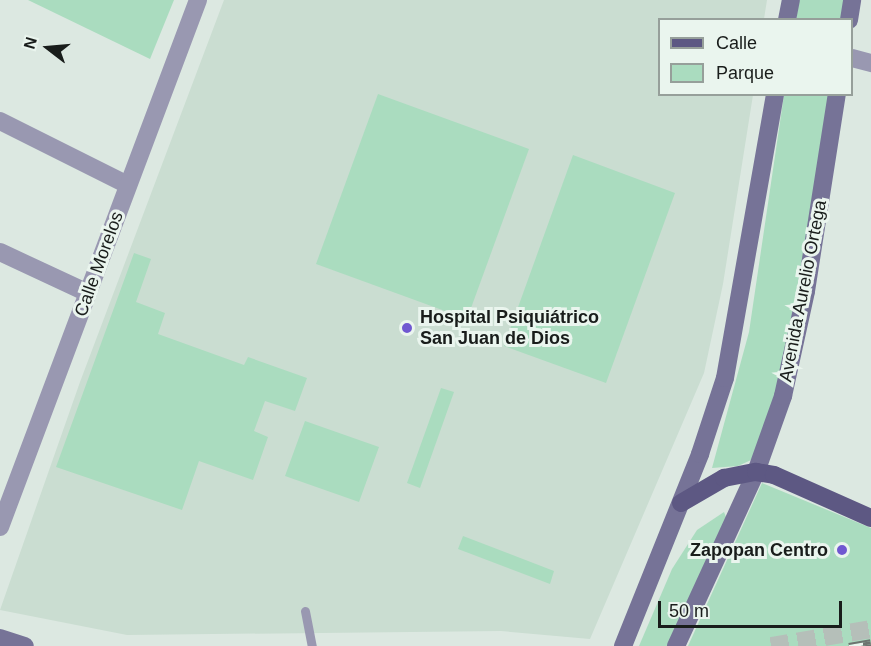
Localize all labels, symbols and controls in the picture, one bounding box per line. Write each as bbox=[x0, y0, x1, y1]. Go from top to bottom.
north arrow bbox=[18, 18, 78, 78]
legend bbox=[658, 18, 853, 96]
text: Calle bbox=[716, 33, 757, 53]
text: N bbox=[20, 35, 40, 51]
text: Parque bbox=[716, 63, 774, 83]
street label: Avenida Aurelio Ortega bbox=[775, 198, 831, 384]
street label: Calle Morelos bbox=[70, 209, 128, 319]
place label: Hospital Psiquiátrico San Juan de Dios bbox=[420, 307, 599, 350]
marker: Hospital Psiquiátrico San Juan de Dios bbox=[398, 319, 416, 337]
place label: Zapopan Centro bbox=[690, 539, 828, 561]
marker: Zapopan Centro bbox=[833, 541, 851, 559]
scale bar bbox=[661, 589, 846, 627]
text: 50 m bbox=[669, 601, 709, 621]

